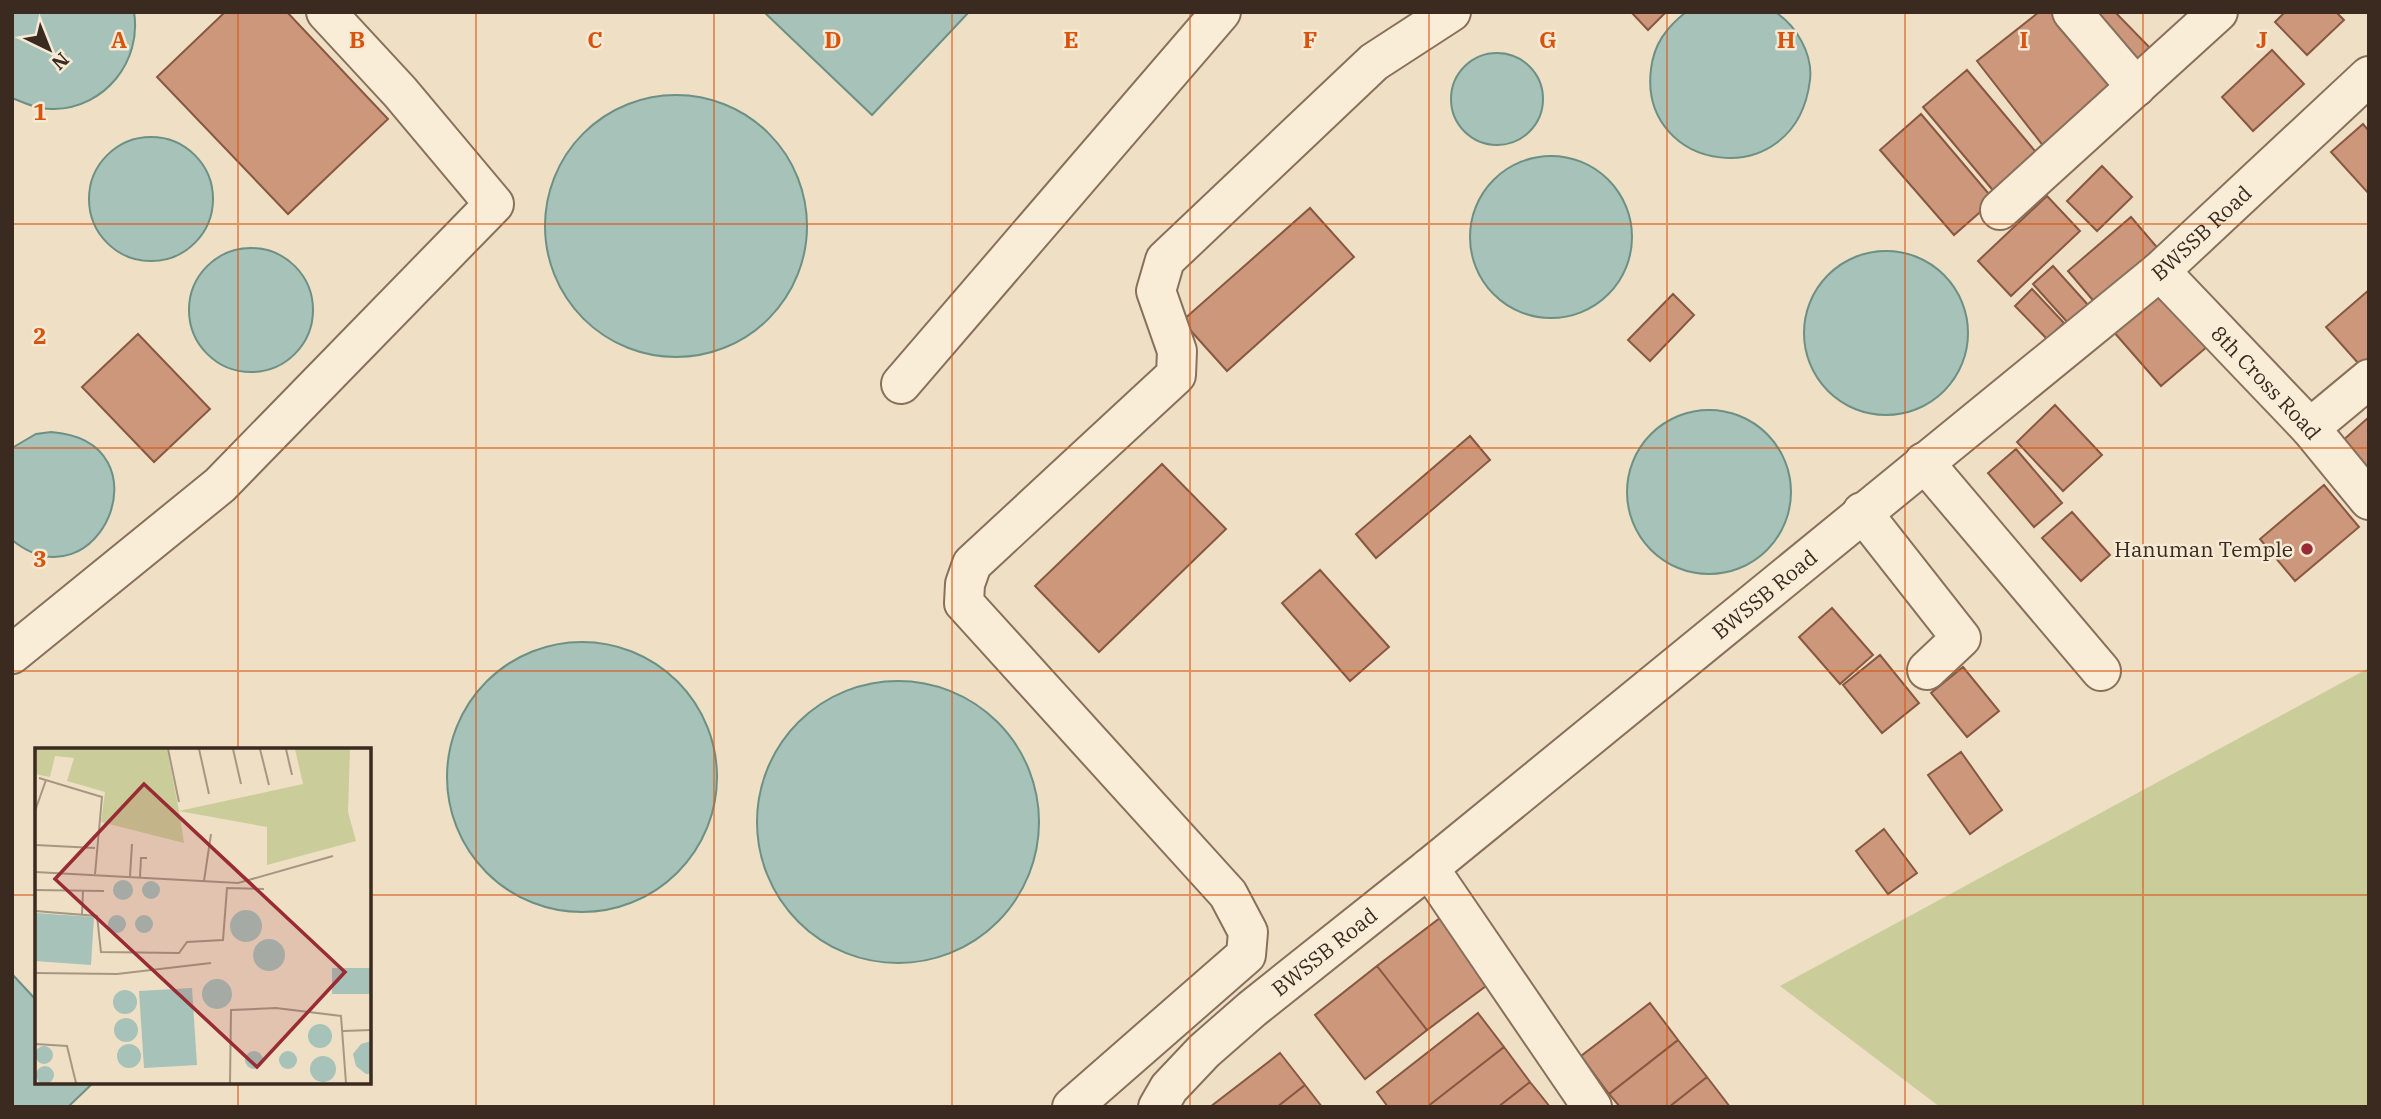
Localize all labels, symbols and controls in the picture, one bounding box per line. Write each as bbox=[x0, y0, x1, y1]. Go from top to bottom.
north arrow bbox=[14, 14, 84, 84]
text: A bbox=[111, 24, 127, 54]
text: B bbox=[349, 24, 365, 54]
text: C bbox=[587, 24, 603, 54]
text: D bbox=[824, 24, 842, 54]
text: E bbox=[1063, 24, 1079, 54]
text: F bbox=[1303, 24, 1317, 54]
text: G bbox=[1539, 24, 1557, 54]
text: H bbox=[1777, 24, 1795, 54]
text: I bbox=[2020, 24, 2028, 54]
text: J bbox=[2256, 24, 2268, 54]
text: N bbox=[47, 48, 74, 75]
text: 1 bbox=[33, 96, 47, 126]
street label: BWSSB Road bbox=[2145, 179, 2257, 287]
street label: 8th Cross Road bbox=[2205, 319, 2328, 445]
text: 2 bbox=[33, 320, 47, 350]
place label: Hanuman Temple bbox=[2114, 535, 2293, 563]
marker: Hanuman Temple bbox=[2299, 541, 2315, 557]
text: 3 bbox=[33, 543, 47, 573]
street label: BWSSB Road bbox=[1706, 543, 1823, 645]
inset map bbox=[35, 748, 371, 1084]
street label: BWSSB Road bbox=[1266, 901, 1383, 1002]

